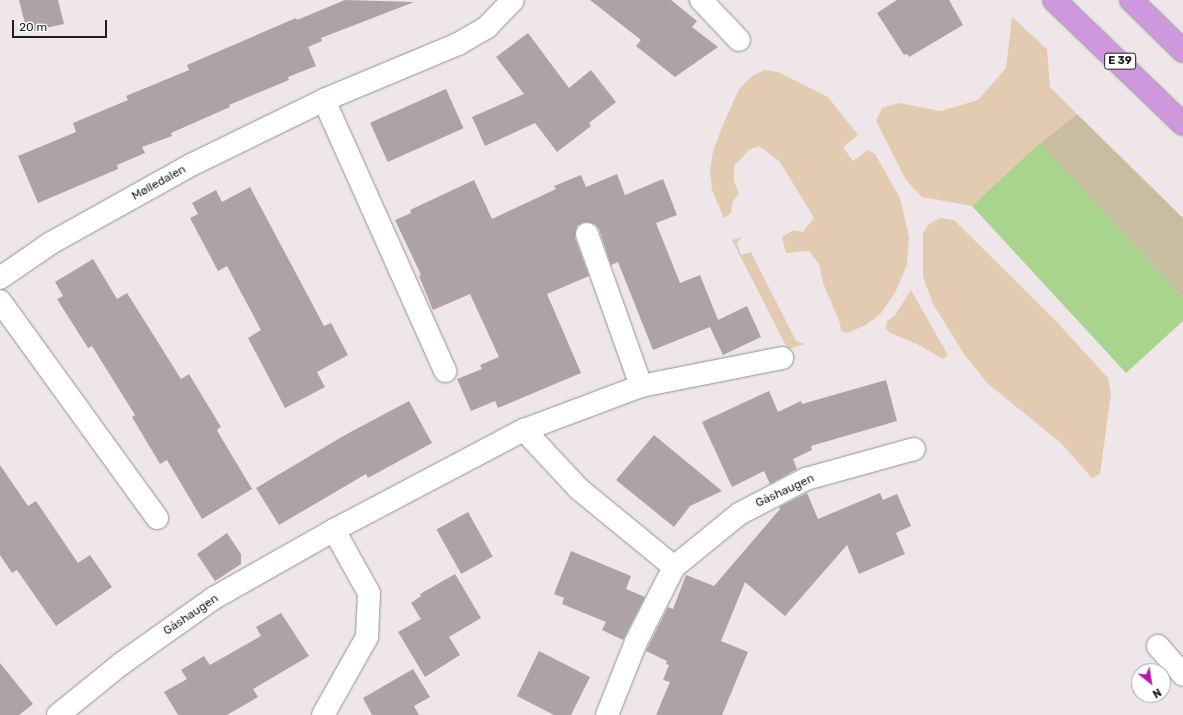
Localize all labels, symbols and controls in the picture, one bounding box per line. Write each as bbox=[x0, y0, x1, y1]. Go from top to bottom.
scale bar bbox=[14, 12, 109, 38]
text: 20 m bbox=[19, 20, 47, 34]
road number: E 39 bbox=[1104, 52, 1136, 70]
street label: Mølledalen bbox=[129, 162, 189, 204]
street label: Gåshaugen bbox=[753, 471, 817, 511]
street label: Gåshaugen bbox=[161, 591, 221, 639]
north arrow bbox=[1131, 663, 1171, 703]
text: N bbox=[1150, 685, 1163, 701]

